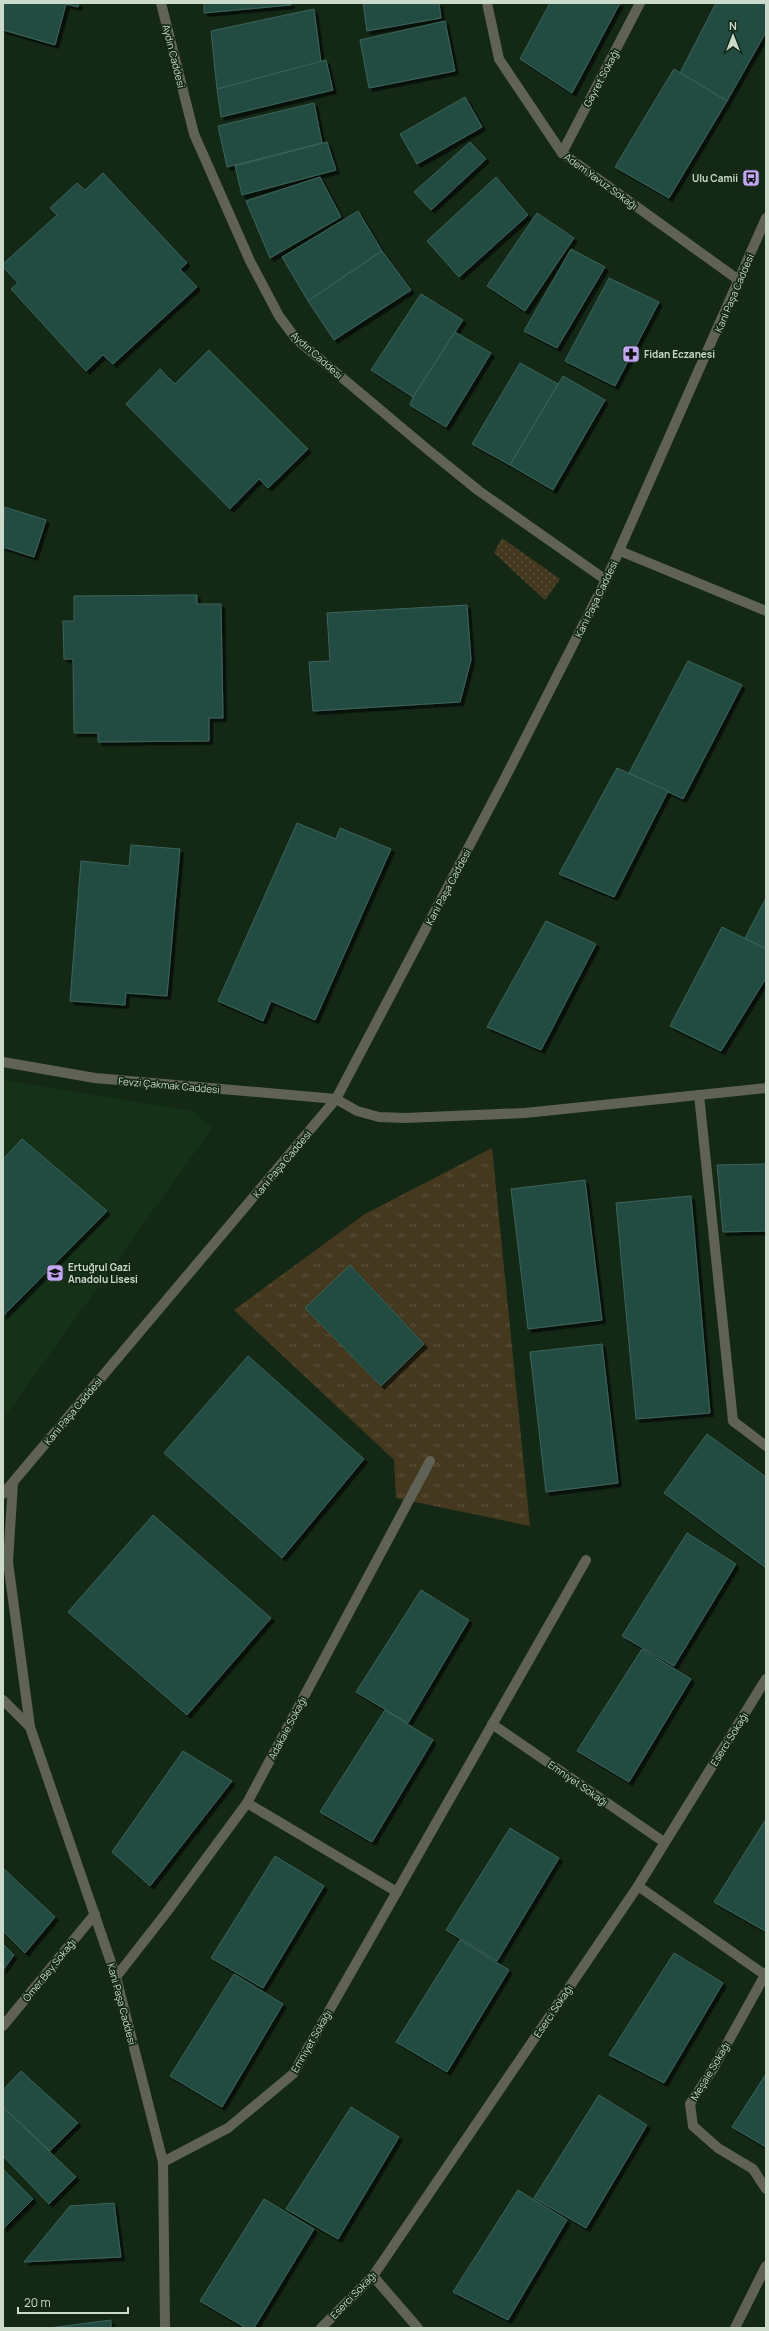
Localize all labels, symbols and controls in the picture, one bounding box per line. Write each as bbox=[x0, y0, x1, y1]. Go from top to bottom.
north arrow bbox=[713, 16, 753, 56]
text: N bbox=[729, 18, 737, 33]
street label: Aydın Caddesi bbox=[159, 23, 189, 89]
street label: Gayret Sokağı bbox=[580, 47, 622, 109]
street label: Adem Yavuz Sokağı bbox=[561, 150, 641, 212]
bus stop icon: Ulu Camii bbox=[741, 168, 761, 188]
place label: Ulu Camii bbox=[692, 171, 738, 185]
street label: Kani Paşa Caddesi bbox=[711, 252, 757, 334]
street label: Aydın Caddesi bbox=[288, 328, 346, 382]
pharmacy icon: Fidan Eczanesi bbox=[621, 344, 641, 364]
place label: Fidan Eczanesi bbox=[644, 347, 715, 361]
street label: Kani Paşa Caddesi bbox=[571, 558, 621, 640]
street label: Kani Paşa Caddesi bbox=[422, 847, 474, 927]
street label: Fevzi Çakmak Caddesi bbox=[118, 1074, 220, 1096]
street label: Kani Paşa Caddesi bbox=[250, 1127, 314, 1201]
place label: Ertuğrul Gazi Anadolu Lisesi bbox=[68, 1260, 138, 1286]
school or university icon: Ertuğrul Gazi Anadolu Lisesi bbox=[45, 1263, 65, 1283]
street label: Kani Paşa Caddesi bbox=[41, 1374, 105, 1448]
street label: Adakale Sokağı bbox=[265, 1694, 309, 1762]
street label: Eserci Sokağı bbox=[707, 1709, 751, 1769]
street label: Emniyet Sokağı bbox=[545, 1757, 611, 1809]
street label: Ömer Bey Sokağı bbox=[19, 1936, 79, 2004]
street label: Kani Paşa Caddesi bbox=[104, 1962, 140, 2046]
street label: Eserci Sokağı bbox=[530, 1982, 576, 2040]
street label: Emniyet Sokağı bbox=[287, 2007, 335, 2075]
street label: Meşale Sokağı bbox=[687, 2039, 733, 2103]
street label: Eserci Sokağı bbox=[327, 2268, 379, 2322]
scale bar bbox=[18, 2289, 128, 2315]
text: 20 m bbox=[24, 2294, 51, 2311]

